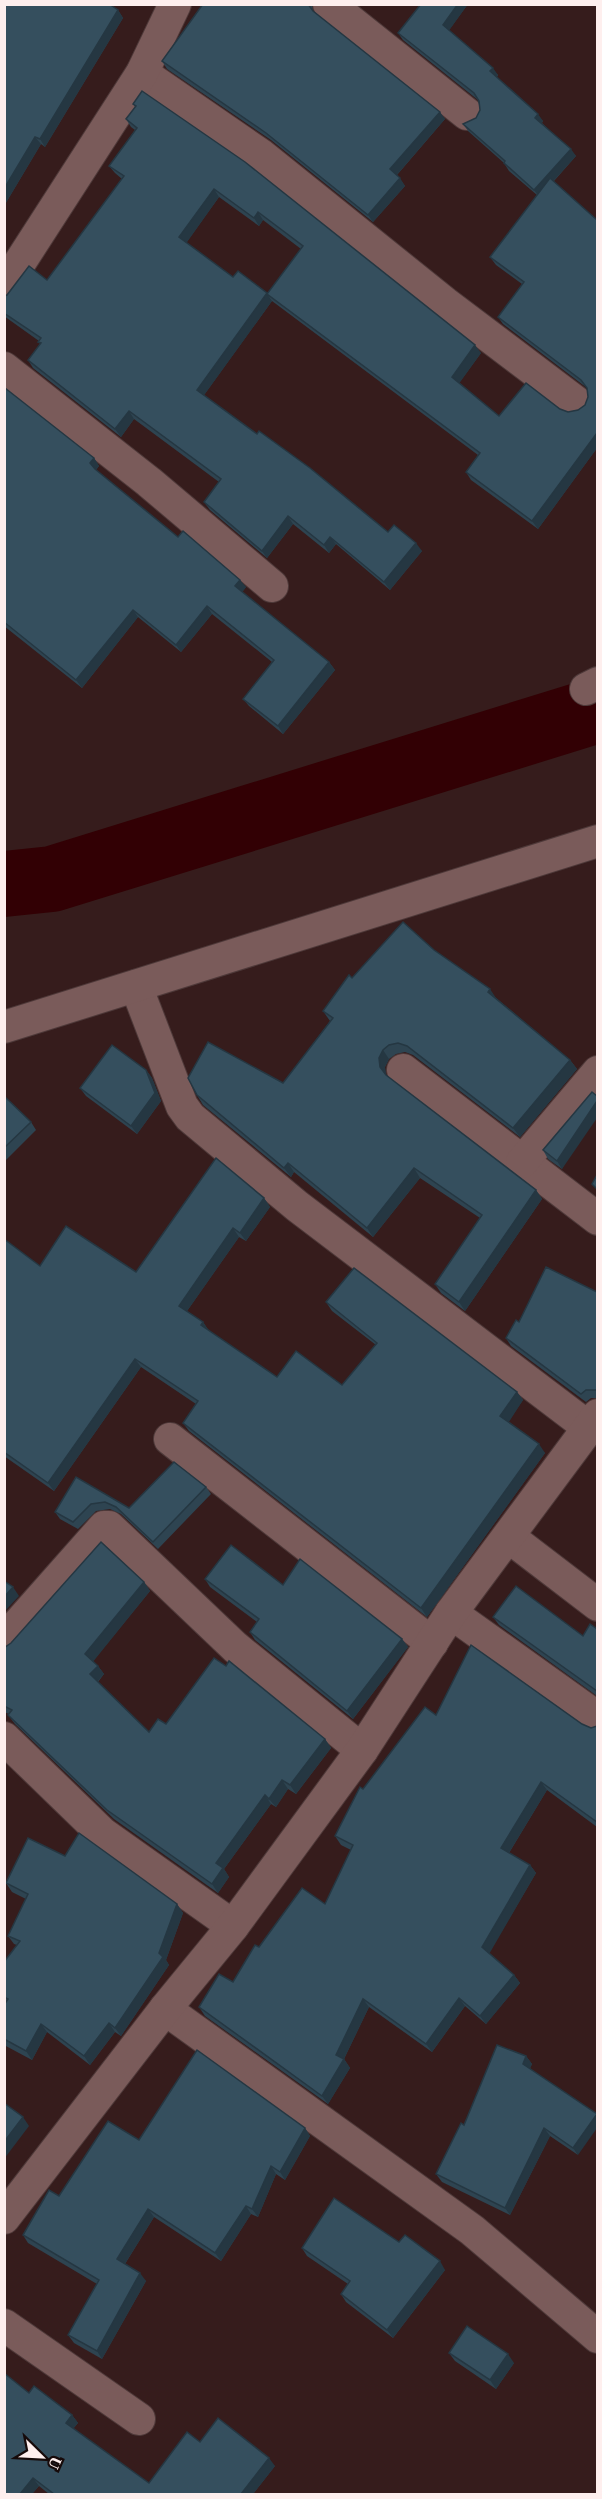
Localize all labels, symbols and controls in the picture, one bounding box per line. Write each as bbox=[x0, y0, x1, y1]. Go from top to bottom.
north arrow bbox=[12, 2427, 72, 2487]
text: U bbox=[45, 2454, 65, 2472]

